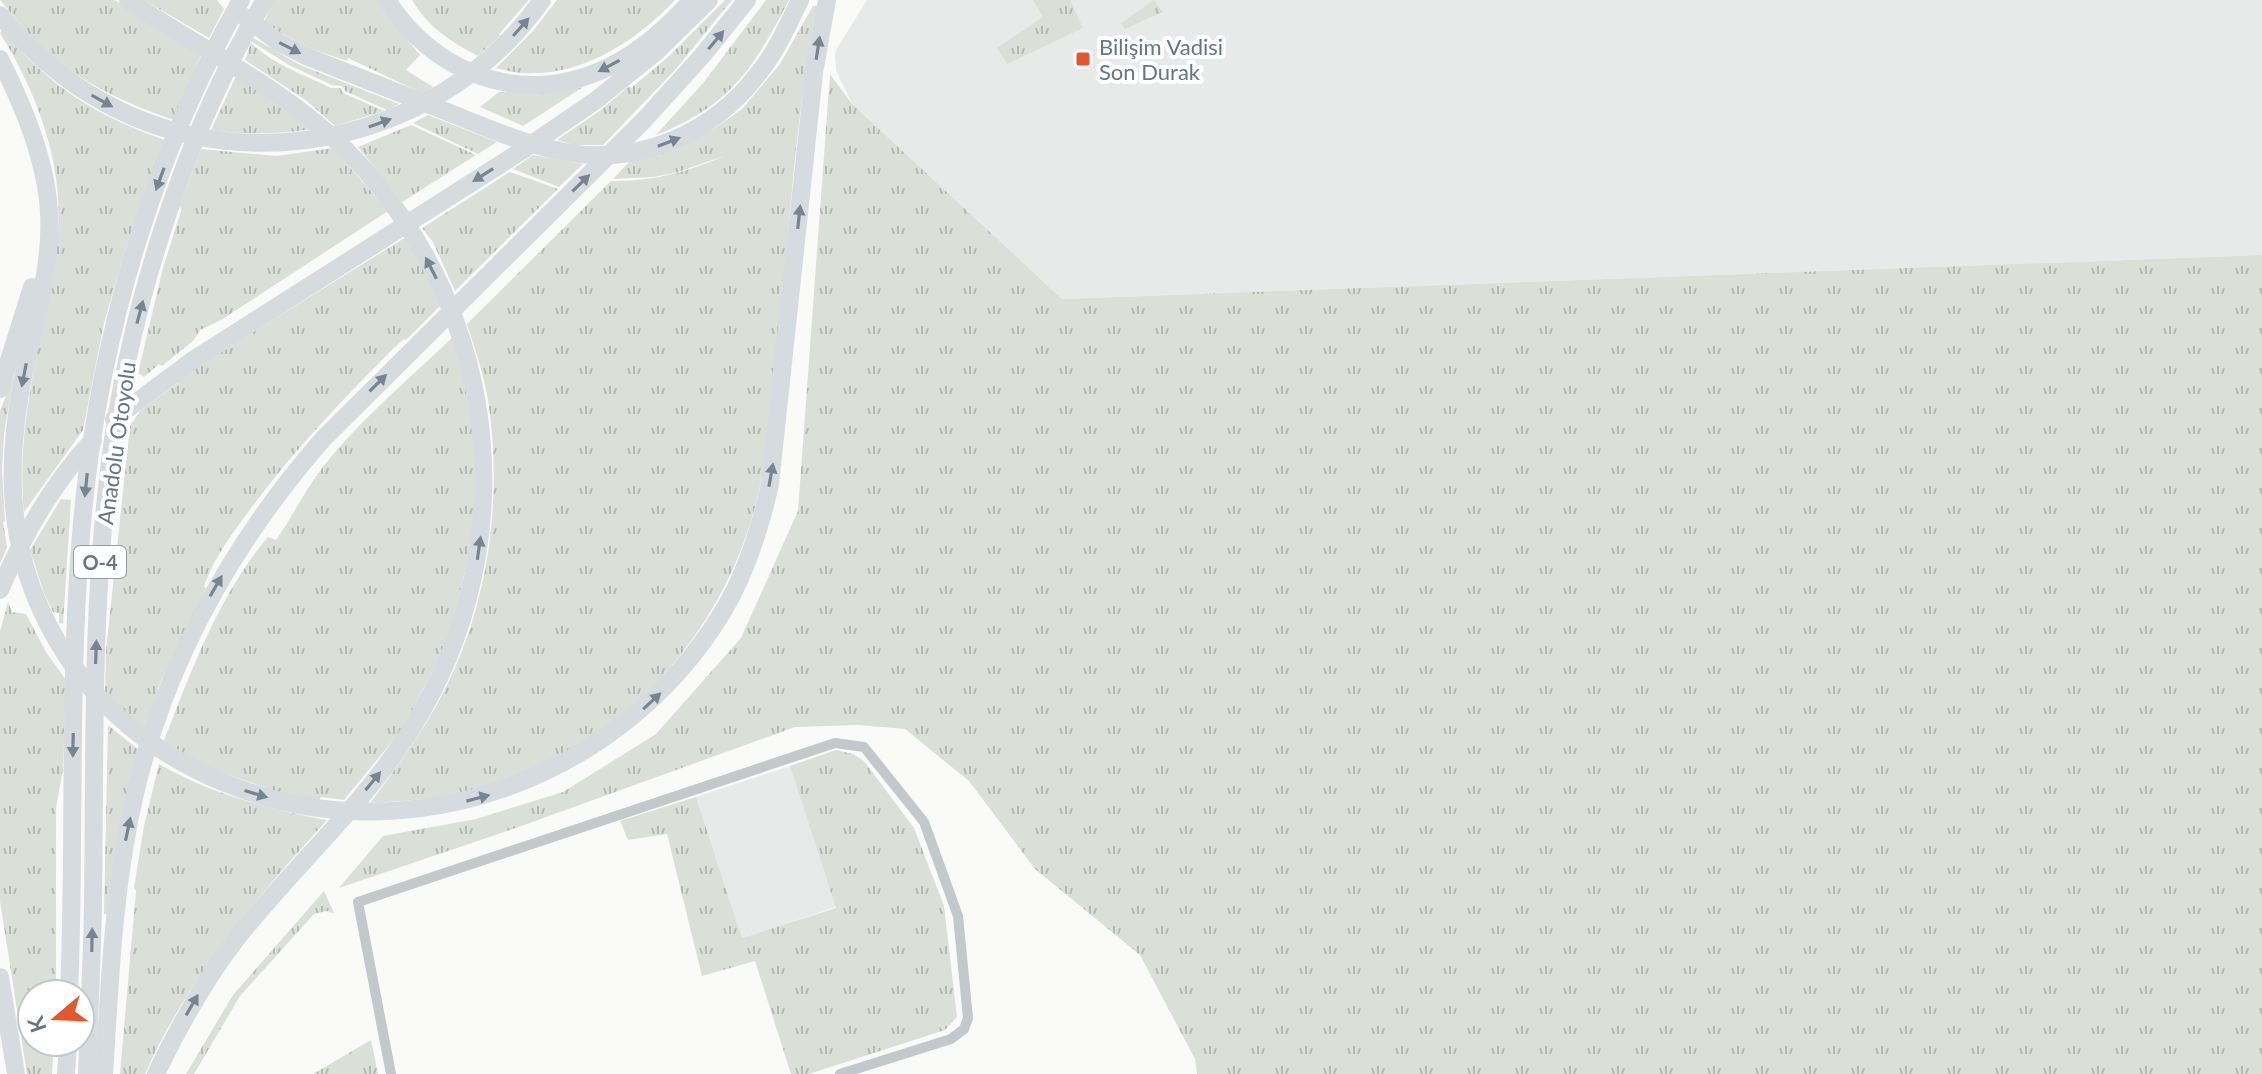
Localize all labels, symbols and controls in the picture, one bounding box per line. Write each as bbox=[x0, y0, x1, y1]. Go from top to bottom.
one-way arrow bbox=[511, 17, 529, 36]
one-way arrow bbox=[707, 30, 724, 50]
place label: Bilişim Vadisi Son Durak bbox=[1099, 33, 1223, 85]
one-way arrow bbox=[812, 35, 825, 60]
one-way arrow bbox=[279, 41, 302, 55]
marker: Bilişim Vadisi Son Durak bbox=[1074, 50, 1092, 68]
one-way arrow bbox=[598, 59, 621, 72]
one-way arrow bbox=[91, 94, 113, 108]
one-way arrow bbox=[369, 116, 393, 128]
one-way arrow bbox=[657, 135, 681, 148]
one-way arrow bbox=[153, 167, 166, 191]
one-way arrow bbox=[472, 167, 494, 181]
one-way arrow bbox=[571, 174, 590, 192]
one-way arrow bbox=[792, 204, 805, 229]
one-way arrow bbox=[425, 257, 438, 280]
one-way arrow bbox=[134, 299, 146, 324]
street label: Anadolu Otoyolu bbox=[91, 360, 141, 526]
one-way arrow bbox=[17, 363, 30, 388]
one-way arrow bbox=[368, 374, 387, 393]
one-way arrow bbox=[766, 462, 778, 487]
one-way arrow bbox=[79, 473, 92, 498]
one-way arrow bbox=[473, 535, 486, 560]
road number: O-4 bbox=[74, 546, 126, 578]
one-way arrow bbox=[209, 575, 223, 597]
one-way arrow bbox=[90, 639, 103, 664]
one-way arrow bbox=[642, 692, 661, 710]
one-way arrow bbox=[67, 733, 79, 758]
one-way arrow bbox=[364, 771, 381, 791]
one-way arrow bbox=[244, 788, 268, 801]
one-way arrow bbox=[465, 791, 490, 803]
one-way arrow bbox=[122, 817, 135, 842]
one-way arrow bbox=[86, 927, 98, 952]
north arrow bbox=[16, 978, 96, 1058]
one-way arrow bbox=[185, 994, 199, 1016]
text: K bbox=[21, 1012, 52, 1036]

